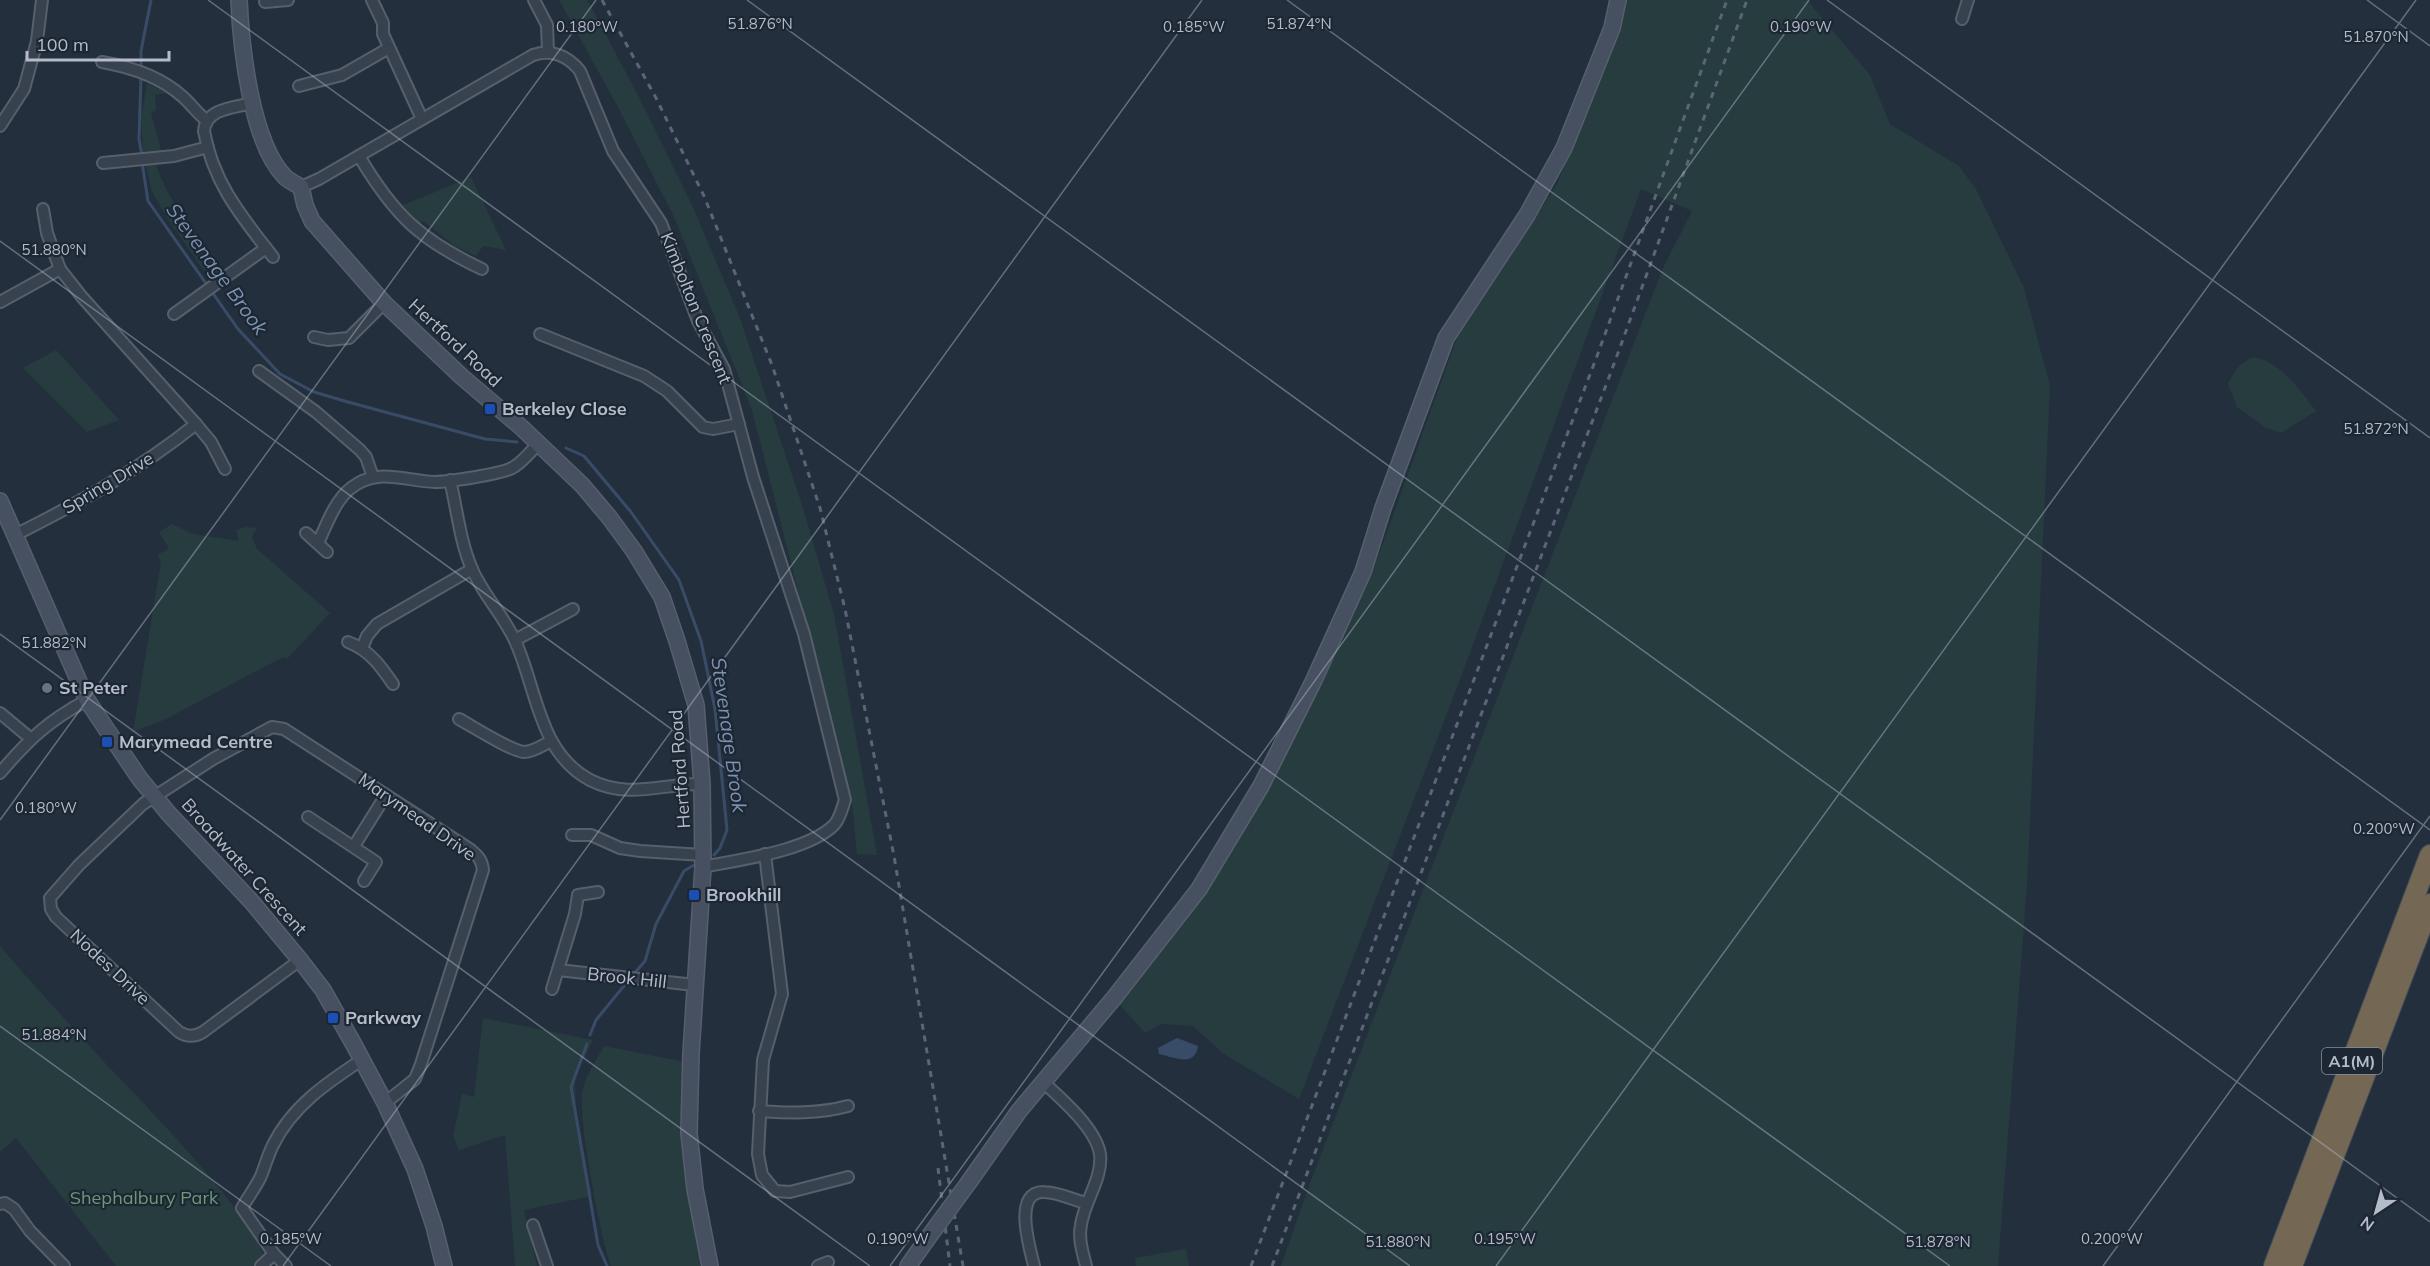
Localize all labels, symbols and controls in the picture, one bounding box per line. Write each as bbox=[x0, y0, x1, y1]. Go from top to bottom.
text: 51.876°N bbox=[727, 14, 793, 33]
text: 51.874°N bbox=[1266, 14, 1332, 33]
text: 0.180°W bbox=[556, 17, 618, 36]
text: 0.185°W bbox=[1163, 17, 1225, 36]
text: 0.190°W bbox=[1770, 17, 1832, 36]
scale bar bbox=[27, 24, 170, 62]
text: 51.870°N bbox=[2343, 27, 2409, 46]
text: 100 m bbox=[36, 33, 89, 56]
water label: Stevenage Brook bbox=[161, 198, 274, 340]
street label: Kimbolton Crescent bbox=[656, 229, 737, 387]
text: 51.880°N bbox=[21, 240, 87, 259]
street label: Hertford Road bbox=[404, 294, 507, 392]
place label: Berkeley Close bbox=[502, 397, 627, 420]
marker: Berkeley Close bbox=[483, 402, 497, 416]
text: 51.872°N bbox=[2343, 419, 2409, 438]
street label: Spring Drive bbox=[58, 446, 158, 519]
text: 51.882°N bbox=[21, 633, 87, 652]
water label: Stevenage Brook bbox=[706, 655, 753, 815]
place label: St Peter bbox=[59, 676, 128, 699]
marker: St Peter bbox=[40, 681, 54, 695]
street label: Hertford Road bbox=[664, 709, 695, 829]
place label: Marymead Centre bbox=[119, 730, 273, 753]
marker: Marymead Centre bbox=[100, 735, 114, 749]
street label: Marymead Drive bbox=[354, 768, 481, 866]
street label: Broadwater Crescent bbox=[177, 793, 312, 940]
text: 0.180°W bbox=[15, 798, 77, 817]
text: 0.200°W bbox=[2353, 819, 2415, 838]
place label: Brookhill bbox=[706, 883, 782, 906]
marker: Brookhill bbox=[687, 888, 701, 902]
street label: Nodes Drive bbox=[65, 924, 155, 1010]
street label: Brook Hill bbox=[586, 962, 668, 993]
place label: Parkway bbox=[345, 1006, 421, 1029]
marker: Parkway bbox=[326, 1011, 340, 1025]
text: 51.884°N bbox=[21, 1025, 87, 1044]
road number: A1(M) bbox=[2322, 1048, 2382, 1074]
north arrow bbox=[2346, 1182, 2406, 1242]
park label: Shephalbury Park bbox=[70, 1186, 219, 1209]
text: N bbox=[2356, 1212, 2378, 1236]
text: 0.185°W bbox=[260, 1229, 322, 1248]
text: 0.190°W bbox=[867, 1229, 929, 1248]
text: 0.195°W bbox=[1474, 1229, 1536, 1248]
text: 0.200°W bbox=[2081, 1229, 2143, 1248]
text: 51.880°N bbox=[1365, 1232, 1431, 1251]
text: 51.878°N bbox=[1905, 1232, 1971, 1251]

